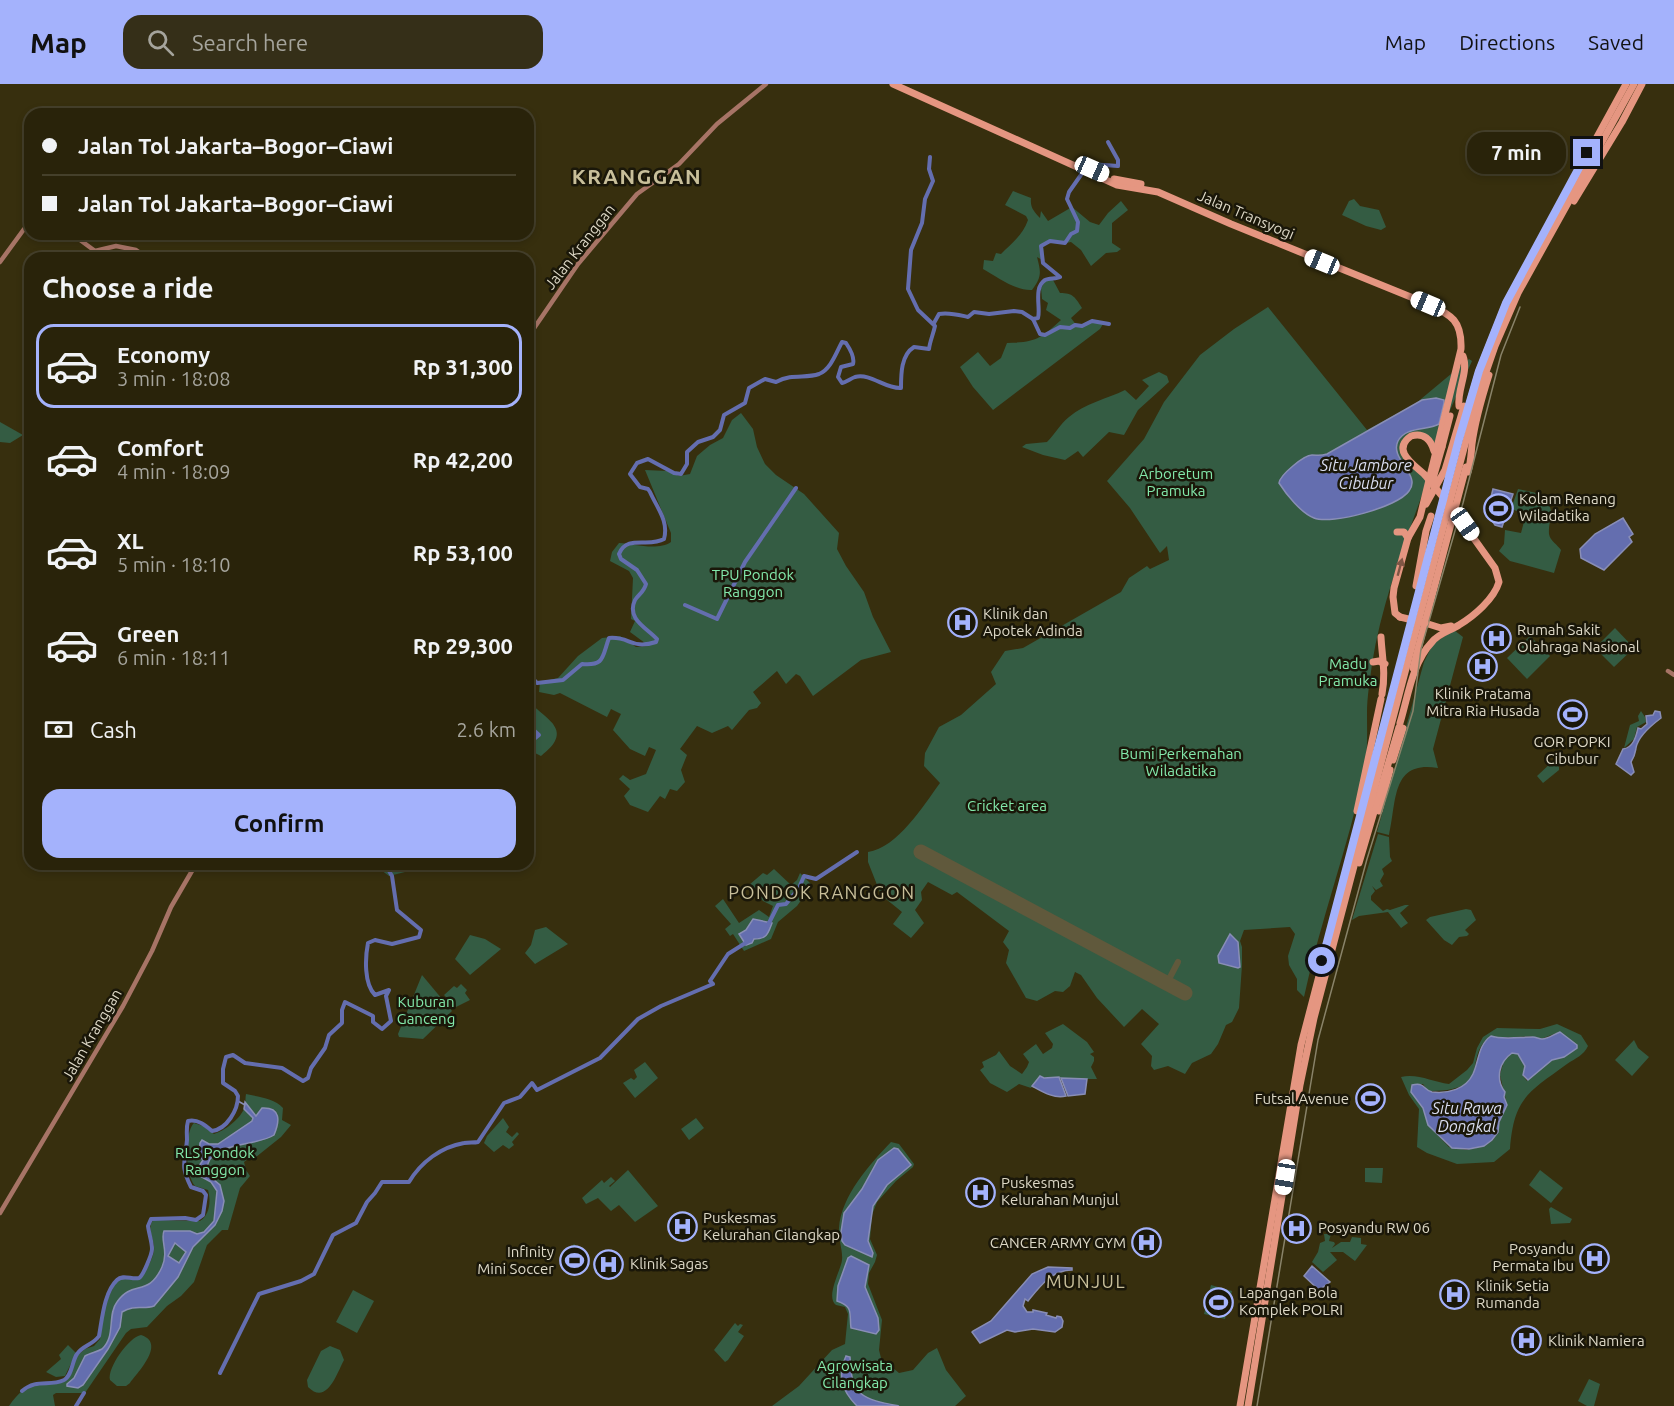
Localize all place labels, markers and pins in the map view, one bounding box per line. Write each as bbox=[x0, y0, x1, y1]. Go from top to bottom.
place label: Kolam Renang Wiladatika bbox=[1519, 490, 1616, 524]
sports icon: Kolam Renang Wiladatika bbox=[1482, 492, 1514, 524]
place label: Klinik dan Apotek Adinda bbox=[983, 605, 1083, 639]
hospital icon: Klinik dan Apotek Adinda bbox=[946, 607, 978, 639]
place label: Rumah Sakit Olahraga Nasional bbox=[1517, 621, 1640, 655]
hospital icon: Rumah Sakit Olahraga Nasional bbox=[1480, 623, 1512, 655]
hospital icon: Klinik Pratama Mitra Ria Husada bbox=[1467, 651, 1499, 683]
place label: Klinik Pratama Mitra Ria Husada bbox=[1426, 685, 1540, 719]
sports icon: GOR POPKI Cibubur bbox=[1556, 699, 1588, 731]
place label: GOR POPKI Cibubur bbox=[1534, 733, 1610, 767]
sports icon: Futsal Avenue bbox=[1354, 1083, 1386, 1115]
place label: Futsal Avenue bbox=[1255, 1090, 1349, 1107]
place label: Puskesmas Kelurahan Munjul bbox=[1001, 1174, 1119, 1208]
hospital icon: Puskesmas Kelurahan Munjul bbox=[964, 1176, 996, 1208]
place label: Puskesmas Kelurahan Cilangkap bbox=[703, 1209, 840, 1243]
hospital icon: Puskesmas Kelurahan Cilangkap bbox=[666, 1211, 698, 1243]
hospital icon: Posyandu RW 06 bbox=[1281, 1212, 1313, 1244]
place label: Posyandu RW 06 bbox=[1318, 1219, 1430, 1236]
hospital icon: CANCER ARMY GYM bbox=[1131, 1227, 1163, 1259]
place label: CANCER ARMY GYM bbox=[990, 1234, 1126, 1251]
place label: Posyandu Permata Ibu bbox=[1493, 1240, 1574, 1274]
hospital icon: Posyandu Permata Ibu bbox=[1579, 1242, 1611, 1274]
place label: Infinity Mini Soccer bbox=[477, 1243, 554, 1277]
sports icon: Infinity Mini Soccer bbox=[559, 1245, 591, 1277]
hospital icon: Klinik Sagas bbox=[593, 1248, 625, 1280]
place label: Klinik Sagas bbox=[630, 1255, 708, 1272]
place label: Klinik Setia Rumanda bbox=[1476, 1277, 1549, 1311]
hospital icon: Klinik Setia Rumanda bbox=[1439, 1279, 1471, 1311]
place label: Lapangan Bola Komplek POLRI bbox=[1239, 1284, 1343, 1318]
sports icon: Lapangan Bola Komplek POLRI bbox=[1202, 1286, 1234, 1318]
hospital icon: Klinik Namiera bbox=[1511, 1325, 1543, 1357]
place label: Klinik Namiera bbox=[1548, 1332, 1645, 1349]

